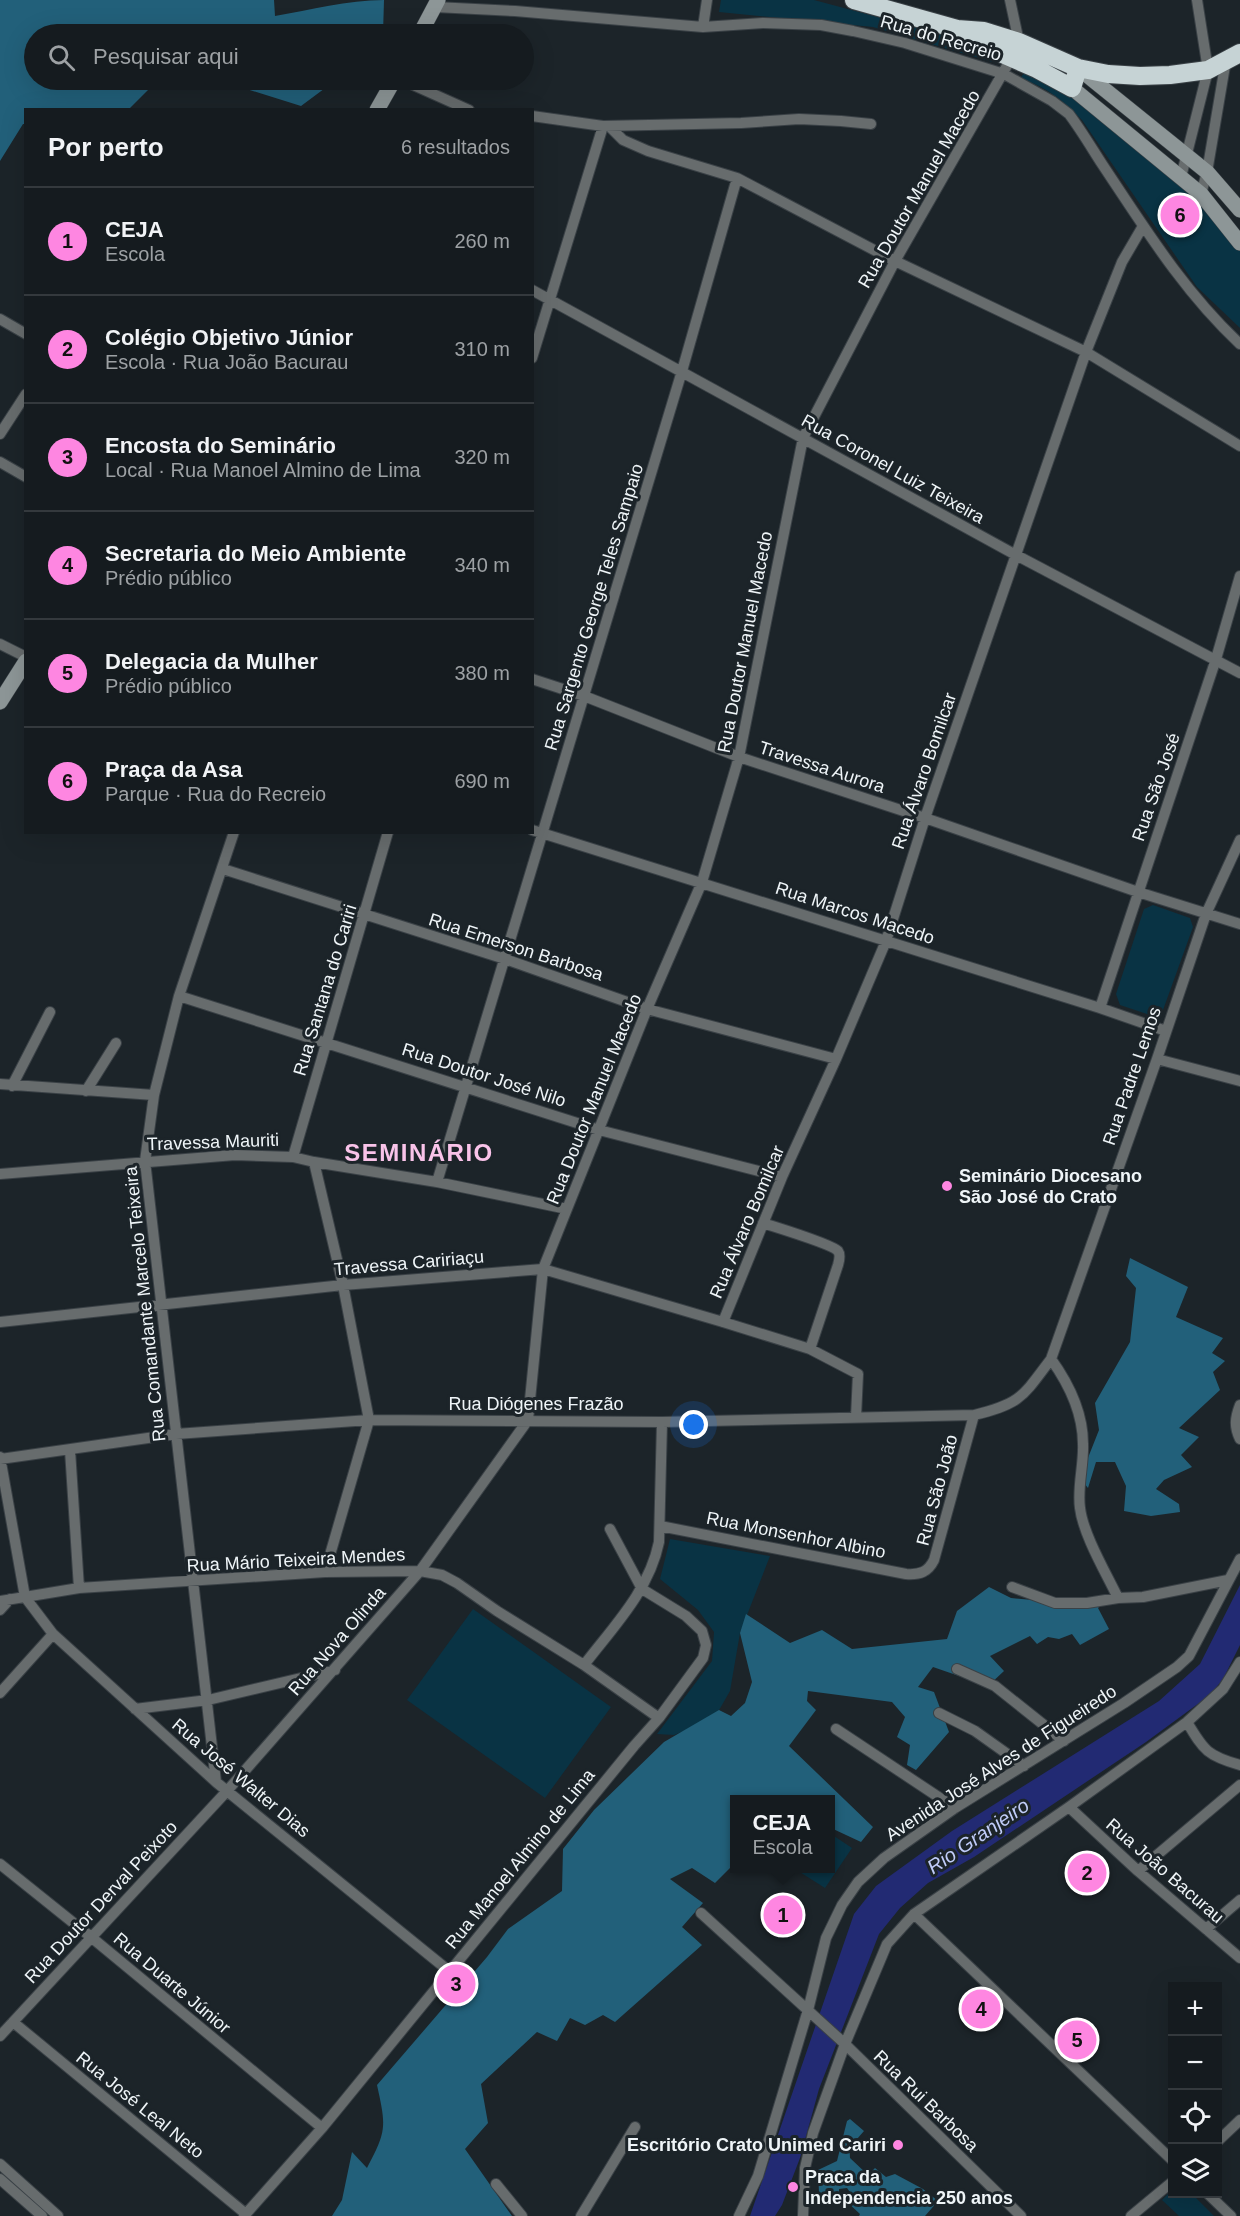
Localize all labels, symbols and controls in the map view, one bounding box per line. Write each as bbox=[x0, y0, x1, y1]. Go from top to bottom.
street label: Rua do Recreio bbox=[878, 11, 1004, 65]
search box bbox=[24, 24, 534, 90]
icon: search bbox=[45, 41, 78, 74]
text: Pesquisar aqui bbox=[93, 44, 239, 69]
street label: Rua Doutor Manuel Macedo bbox=[854, 87, 984, 291]
text: Por perto bbox=[48, 132, 164, 162]
text: 6 resultados bbox=[401, 136, 510, 158]
pin: 6 bbox=[1160, 192, 1200, 238]
text: CEJA bbox=[105, 217, 164, 242]
text: 1 bbox=[62, 230, 73, 252]
text: 260 m bbox=[454, 230, 510, 252]
text: Escola bbox=[105, 243, 165, 265]
text: Colégio Objetivo Júnior bbox=[105, 325, 353, 350]
text: 2 bbox=[62, 338, 73, 360]
text: 310 m bbox=[454, 338, 510, 360]
text: Escola · Rua João Bacurau bbox=[105, 351, 348, 373]
street label: Rua Coronel Luiz Teixeira bbox=[798, 410, 989, 528]
text: Encosta do Seminário bbox=[105, 433, 336, 458]
text: 3 bbox=[62, 446, 73, 468]
text: 320 m bbox=[454, 446, 510, 468]
text: Local · Rua Manoel Almino de Lima bbox=[105, 459, 421, 481]
street label: Rua Sargento George Teles Sampaio bbox=[541, 461, 647, 753]
street label: Rua Doutor Manuel Macedo bbox=[714, 530, 776, 754]
text: Secretaria do Meio Ambiente bbox=[105, 541, 406, 566]
text: 4 bbox=[62, 554, 73, 576]
text: 340 m bbox=[454, 554, 510, 576]
text: Prédio público bbox=[105, 567, 232, 589]
text: Delegacia da Mulher bbox=[105, 649, 318, 674]
text: 5 bbox=[62, 662, 73, 684]
text: 380 m bbox=[454, 662, 510, 684]
text: Prédio público bbox=[105, 675, 232, 697]
street label: Rua Álvaro Bomilcar bbox=[888, 690, 960, 852]
street label: Rua São José bbox=[1128, 730, 1184, 844]
street label: Travessa Aurora bbox=[756, 737, 889, 797]
text: Praça da Asa bbox=[105, 757, 242, 782]
text: 6 bbox=[62, 770, 73, 792]
text: 690 m bbox=[454, 770, 510, 792]
text: Parque · Rua do Recreio bbox=[105, 783, 326, 805]
street label: Rua Marcos Macedo bbox=[773, 878, 937, 948]
street label: Rua Santana do Cariri bbox=[289, 902, 361, 1078]
street label: Rua Emerson Barbosa bbox=[426, 909, 607, 985]
street label: Rua Doutor Manuel Macedo bbox=[543, 991, 645, 1207]
street label: Rua Padre Lemos bbox=[1099, 1004, 1165, 1148]
street label: Rua Doutor José Nilo bbox=[400, 1039, 568, 1111]
street label: Travessa Mauriti bbox=[147, 1130, 279, 1154]
district label: SEMINÁRIO bbox=[344, 1139, 494, 1166]
street label: Rua Álvaro Bomilcar bbox=[706, 1143, 788, 1301]
street label: Rua Comandante Marcelo Teixeira bbox=[120, 1164, 169, 1443]
place label: Seminário Diocesano São José do Crato bbox=[959, 1166, 1142, 1207]
marker: Seminário Diocesano São José do Crato bbox=[940, 1179, 954, 1193]
street label: Travessa Caririaçu bbox=[333, 1246, 485, 1280]
street label: Rua Diógenes Frazão bbox=[448, 1394, 624, 1414]
your location bbox=[679, 1410, 708, 1439]
street label: Rua São João bbox=[913, 1432, 961, 1548]
street label: Rua Monsenhor Albino bbox=[705, 1508, 887, 1562]
street label: Rua Mário Teixeira Mendes bbox=[186, 1544, 406, 1576]
street label: Rua Nova Olinda bbox=[284, 1582, 390, 1699]
street label: Avenida José Alves de Figueiredo bbox=[882, 1681, 1120, 1845]
street label: Rua José Walter Dias bbox=[168, 1715, 314, 1841]
street label: Rua Manoel Almino de Lima bbox=[441, 1764, 599, 1953]
water label: Rio Granjeiro bbox=[923, 1794, 1033, 1878]
popup bbox=[730, 1795, 835, 1873]
text: CEJA bbox=[752, 1810, 811, 1835]
street label: Rua João Bacurau bbox=[1102, 1815, 1228, 1927]
street label: Rua Doutor Derval Peixoto bbox=[21, 1817, 181, 1987]
text: Escola bbox=[752, 1836, 813, 1858]
pin: 2 bbox=[1068, 1850, 1106, 1896]
pin: 1 bbox=[764, 1892, 802, 1938]
street label: Rua Duarte Júnior bbox=[110, 1928, 234, 2038]
pin: 3 bbox=[436, 1962, 476, 2006]
map controls bbox=[1168, 1982, 1222, 2198]
button: + bbox=[1168, 1982, 1222, 2036]
pin: 4 bbox=[962, 1986, 1000, 2032]
pin: 5 bbox=[1058, 2018, 1096, 2062]
button: − bbox=[1168, 2036, 1222, 2090]
street label: Rua Rui Barbosa bbox=[870, 2046, 983, 2156]
street label: Rua José Leal Neto bbox=[72, 2047, 208, 2163]
button: locate bbox=[1168, 2090, 1222, 2144]
place label: Escritório Crato Unimed Cariri bbox=[627, 2135, 886, 2155]
marker: Escritório Crato Unimed Cariri bbox=[891, 2138, 905, 2152]
button: layers bbox=[1168, 2144, 1222, 2198]
place label: Praca da Independencia 250 anos bbox=[805, 2167, 1013, 2208]
marker: Praca da Independencia 250 anos bbox=[786, 2180, 800, 2194]

